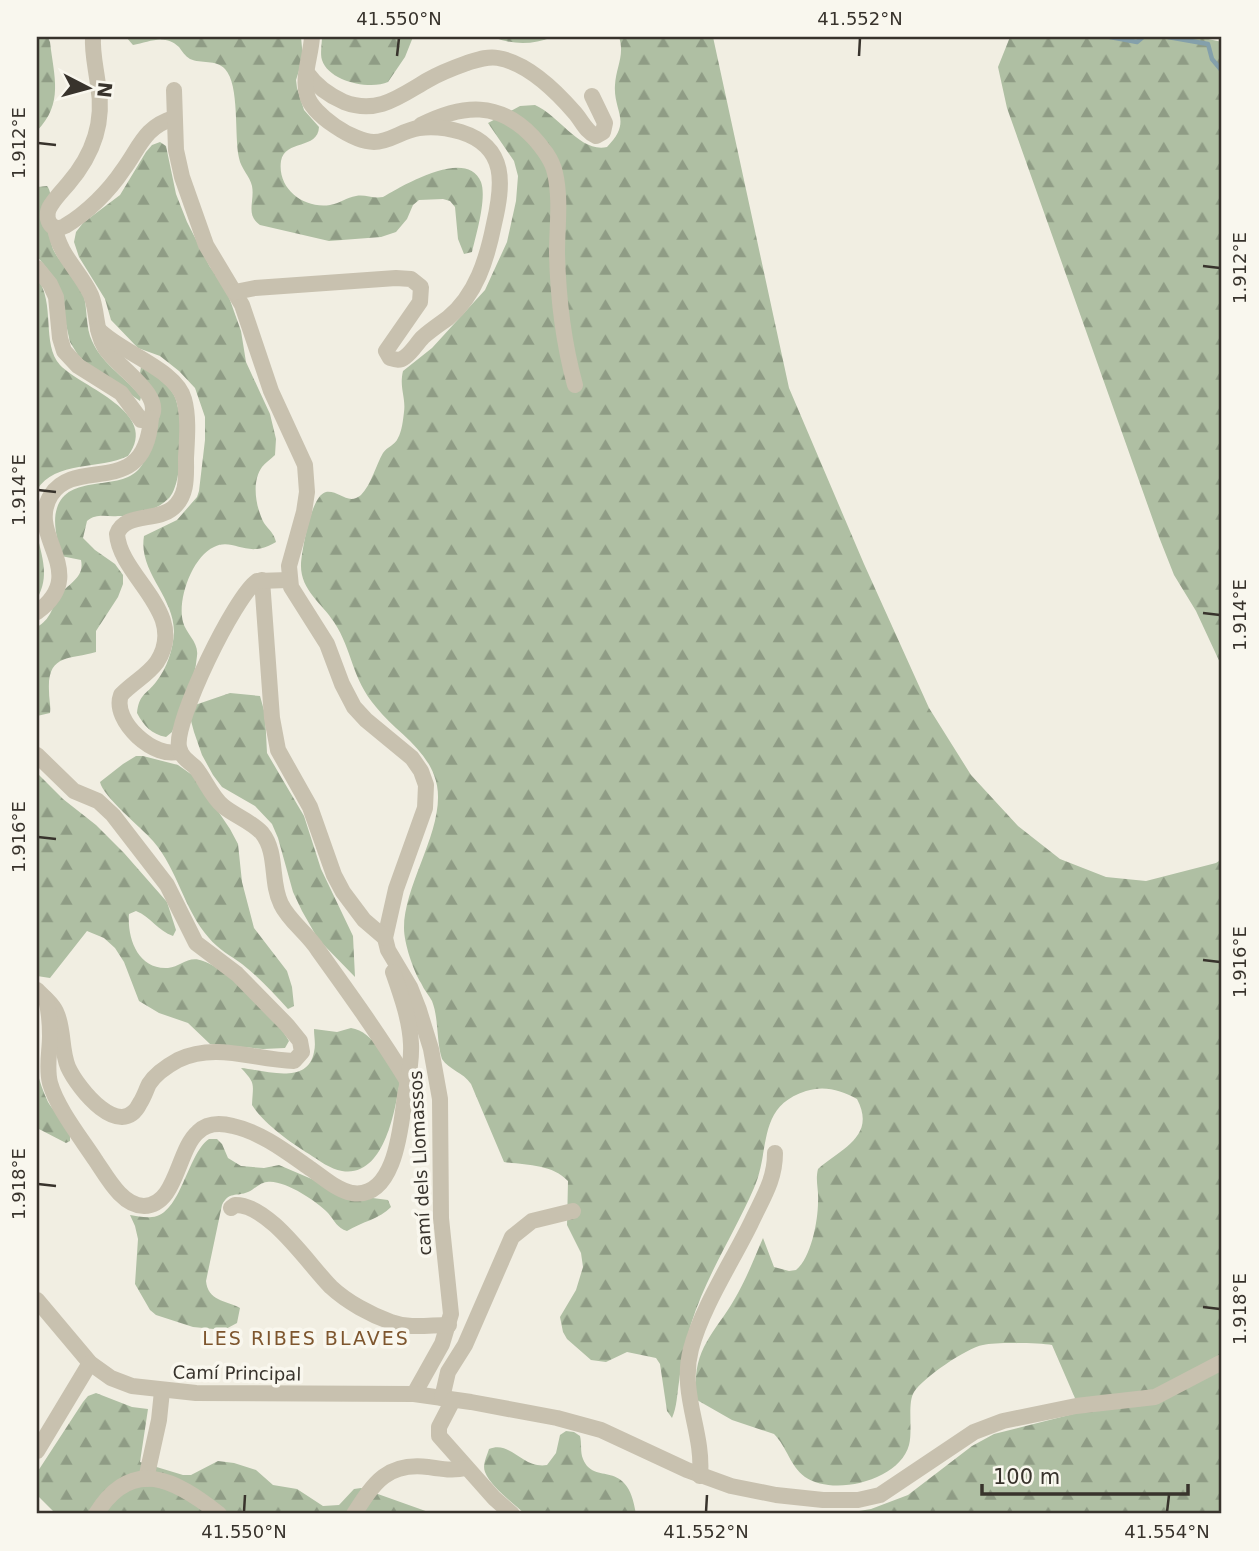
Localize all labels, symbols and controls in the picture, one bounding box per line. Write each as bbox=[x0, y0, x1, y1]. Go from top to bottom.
text: 41.550°N bbox=[356, 8, 442, 29]
text: 41.552°N bbox=[817, 8, 903, 29]
north arrow bbox=[52, 52, 122, 122]
text: N bbox=[93, 81, 117, 99]
text: 1.912°E bbox=[8, 107, 29, 179]
text: 1.912°E bbox=[1229, 232, 1250, 304]
text: 1.914°E bbox=[8, 454, 29, 526]
text: 1.914°E bbox=[1229, 579, 1250, 651]
text: 1.916°E bbox=[8, 801, 29, 873]
text: 1.916°E bbox=[1229, 926, 1250, 998]
street label: camí dels Llomassos bbox=[405, 1070, 435, 1256]
text: 1.918°E bbox=[8, 1148, 29, 1220]
text: 1.918°E bbox=[1229, 1273, 1250, 1345]
district label: LES RIBES BLAVES bbox=[202, 1327, 410, 1349]
street label: Camí Principal bbox=[173, 1361, 301, 1385]
scale bar bbox=[982, 1453, 1189, 1497]
text: 100 m bbox=[993, 1465, 1060, 1489]
text: 41.550°N bbox=[201, 1521, 287, 1542]
text: 41.552°N bbox=[663, 1521, 749, 1542]
text: 41.554°N bbox=[1124, 1521, 1210, 1542]

